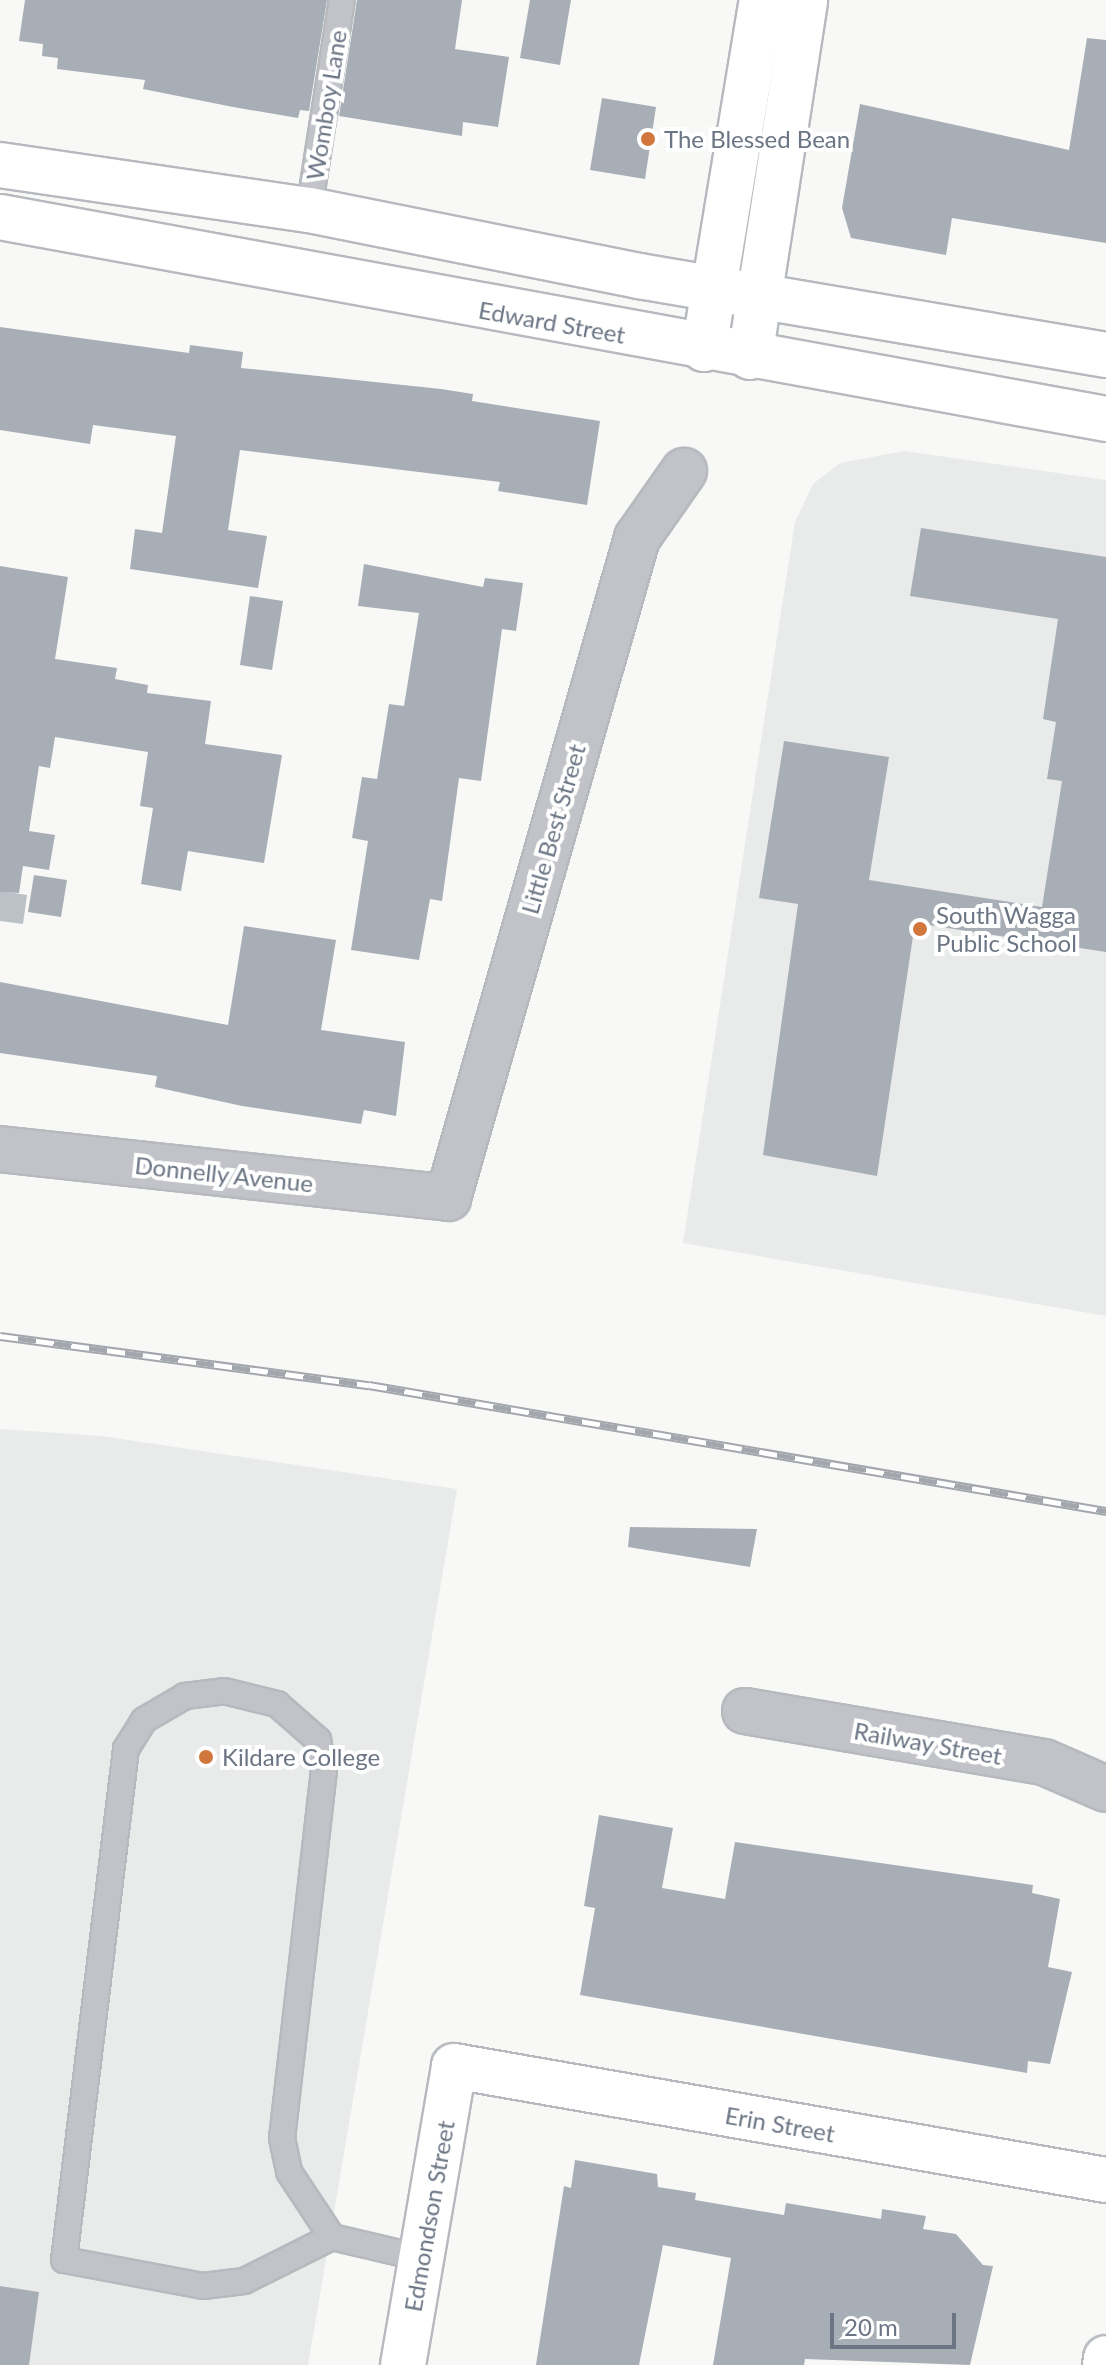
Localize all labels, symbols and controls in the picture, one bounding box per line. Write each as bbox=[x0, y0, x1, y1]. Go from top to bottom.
street label: Womboy Lane bbox=[300, 28, 352, 182]
place label: The Blessed Bean bbox=[664, 125, 850, 153]
marker: The Blessed Bean bbox=[639, 130, 657, 148]
street label: Edward Street bbox=[476, 295, 628, 349]
street label: Little Best Street bbox=[515, 741, 591, 917]
place label: South Wagga Public School bbox=[936, 901, 1077, 957]
marker: South Wagga Public School bbox=[911, 920, 929, 938]
street label: Donnelly Avenue bbox=[133, 1150, 315, 1198]
street label: Railway Street bbox=[852, 1716, 1004, 1770]
place label: Kildare College bbox=[222, 1743, 380, 1771]
marker: Kildare College bbox=[197, 1748, 215, 1766]
street label: Erin Street bbox=[723, 2100, 837, 2148]
street label: Edmondson Street bbox=[398, 2118, 460, 2314]
scale bar bbox=[834, 2297, 960, 2347]
text: 20 m bbox=[844, 2312, 898, 2341]

